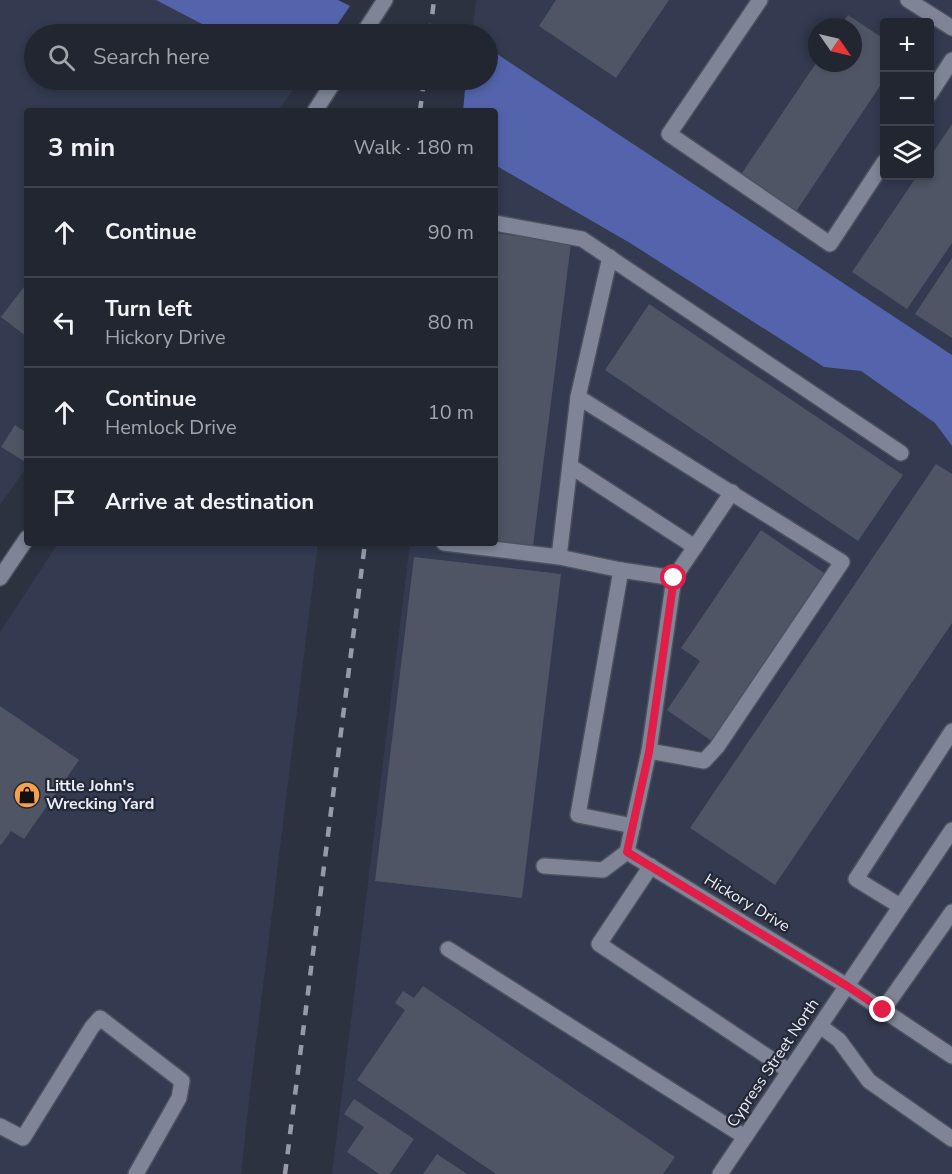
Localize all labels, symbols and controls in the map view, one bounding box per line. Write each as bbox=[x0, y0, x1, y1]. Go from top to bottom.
north arrow bbox=[808, 18, 862, 72]
map controls bbox=[880, 18, 934, 180]
button: + bbox=[880, 18, 934, 72]
search box bbox=[24, 24, 498, 90]
icon: search bbox=[45, 41, 78, 74]
text: Search here bbox=[93, 42, 210, 72]
button: − bbox=[880, 72, 934, 126]
button: layers bbox=[880, 126, 934, 180]
text: 3 min bbox=[48, 130, 115, 165]
text: Walk · 180 m bbox=[354, 134, 474, 161]
icon: ahead bbox=[48, 216, 81, 249]
text: Continue bbox=[105, 217, 196, 247]
text: 90 m bbox=[428, 219, 474, 246]
text: Turn left bbox=[105, 294, 192, 324]
icon: left bbox=[48, 306, 81, 339]
text: 80 m bbox=[428, 309, 474, 336]
text: Hickory Drive bbox=[105, 324, 226, 351]
text: Continue bbox=[105, 384, 196, 414]
icon: ahead bbox=[48, 396, 81, 429]
text: 10 m bbox=[428, 399, 474, 426]
text: Hemlock Drive bbox=[105, 414, 237, 441]
icon: arrive bbox=[48, 486, 81, 519]
text: Arrive at destination bbox=[105, 487, 314, 517]
route start bbox=[660, 564, 686, 590]
place label: Little John's Wrecking Yard bbox=[46, 775, 154, 815]
shop icon: Little John's Wrecking Yard bbox=[12, 780, 42, 810]
street label: Hickory Drive bbox=[700, 869, 794, 937]
street label: Cypress Street North bbox=[722, 994, 824, 1132]
route end bbox=[869, 996, 895, 1022]

